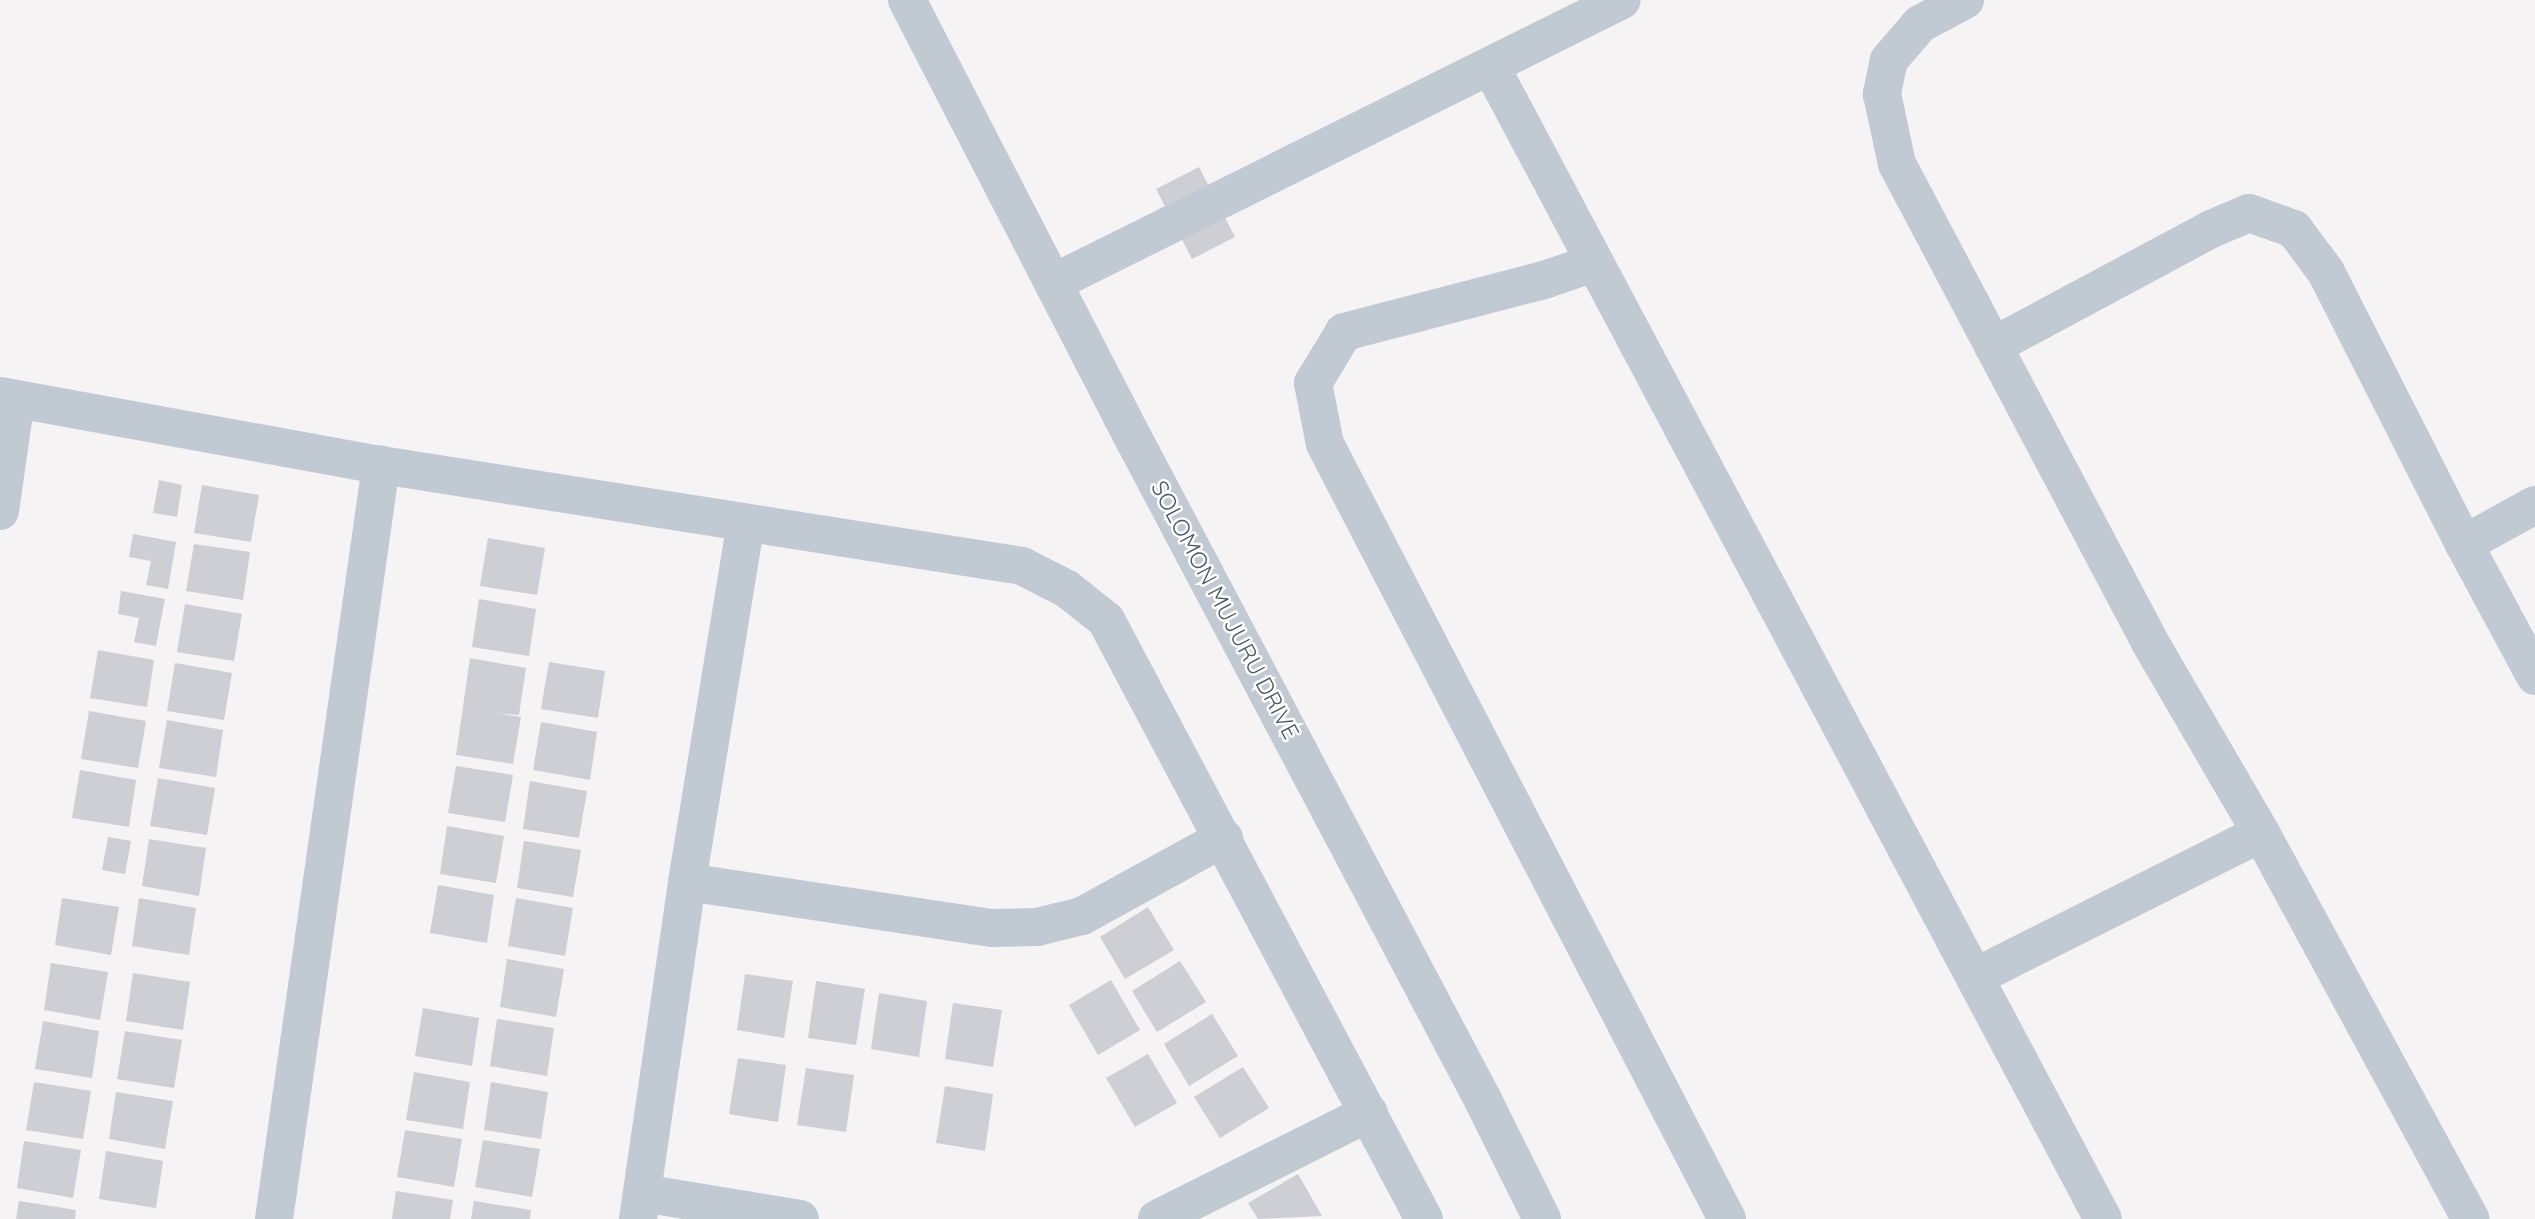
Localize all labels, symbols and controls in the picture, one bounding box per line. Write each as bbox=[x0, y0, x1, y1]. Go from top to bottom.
street label: SOLOMON MUJURU DRIVE bbox=[1145, 476, 1305, 744]

